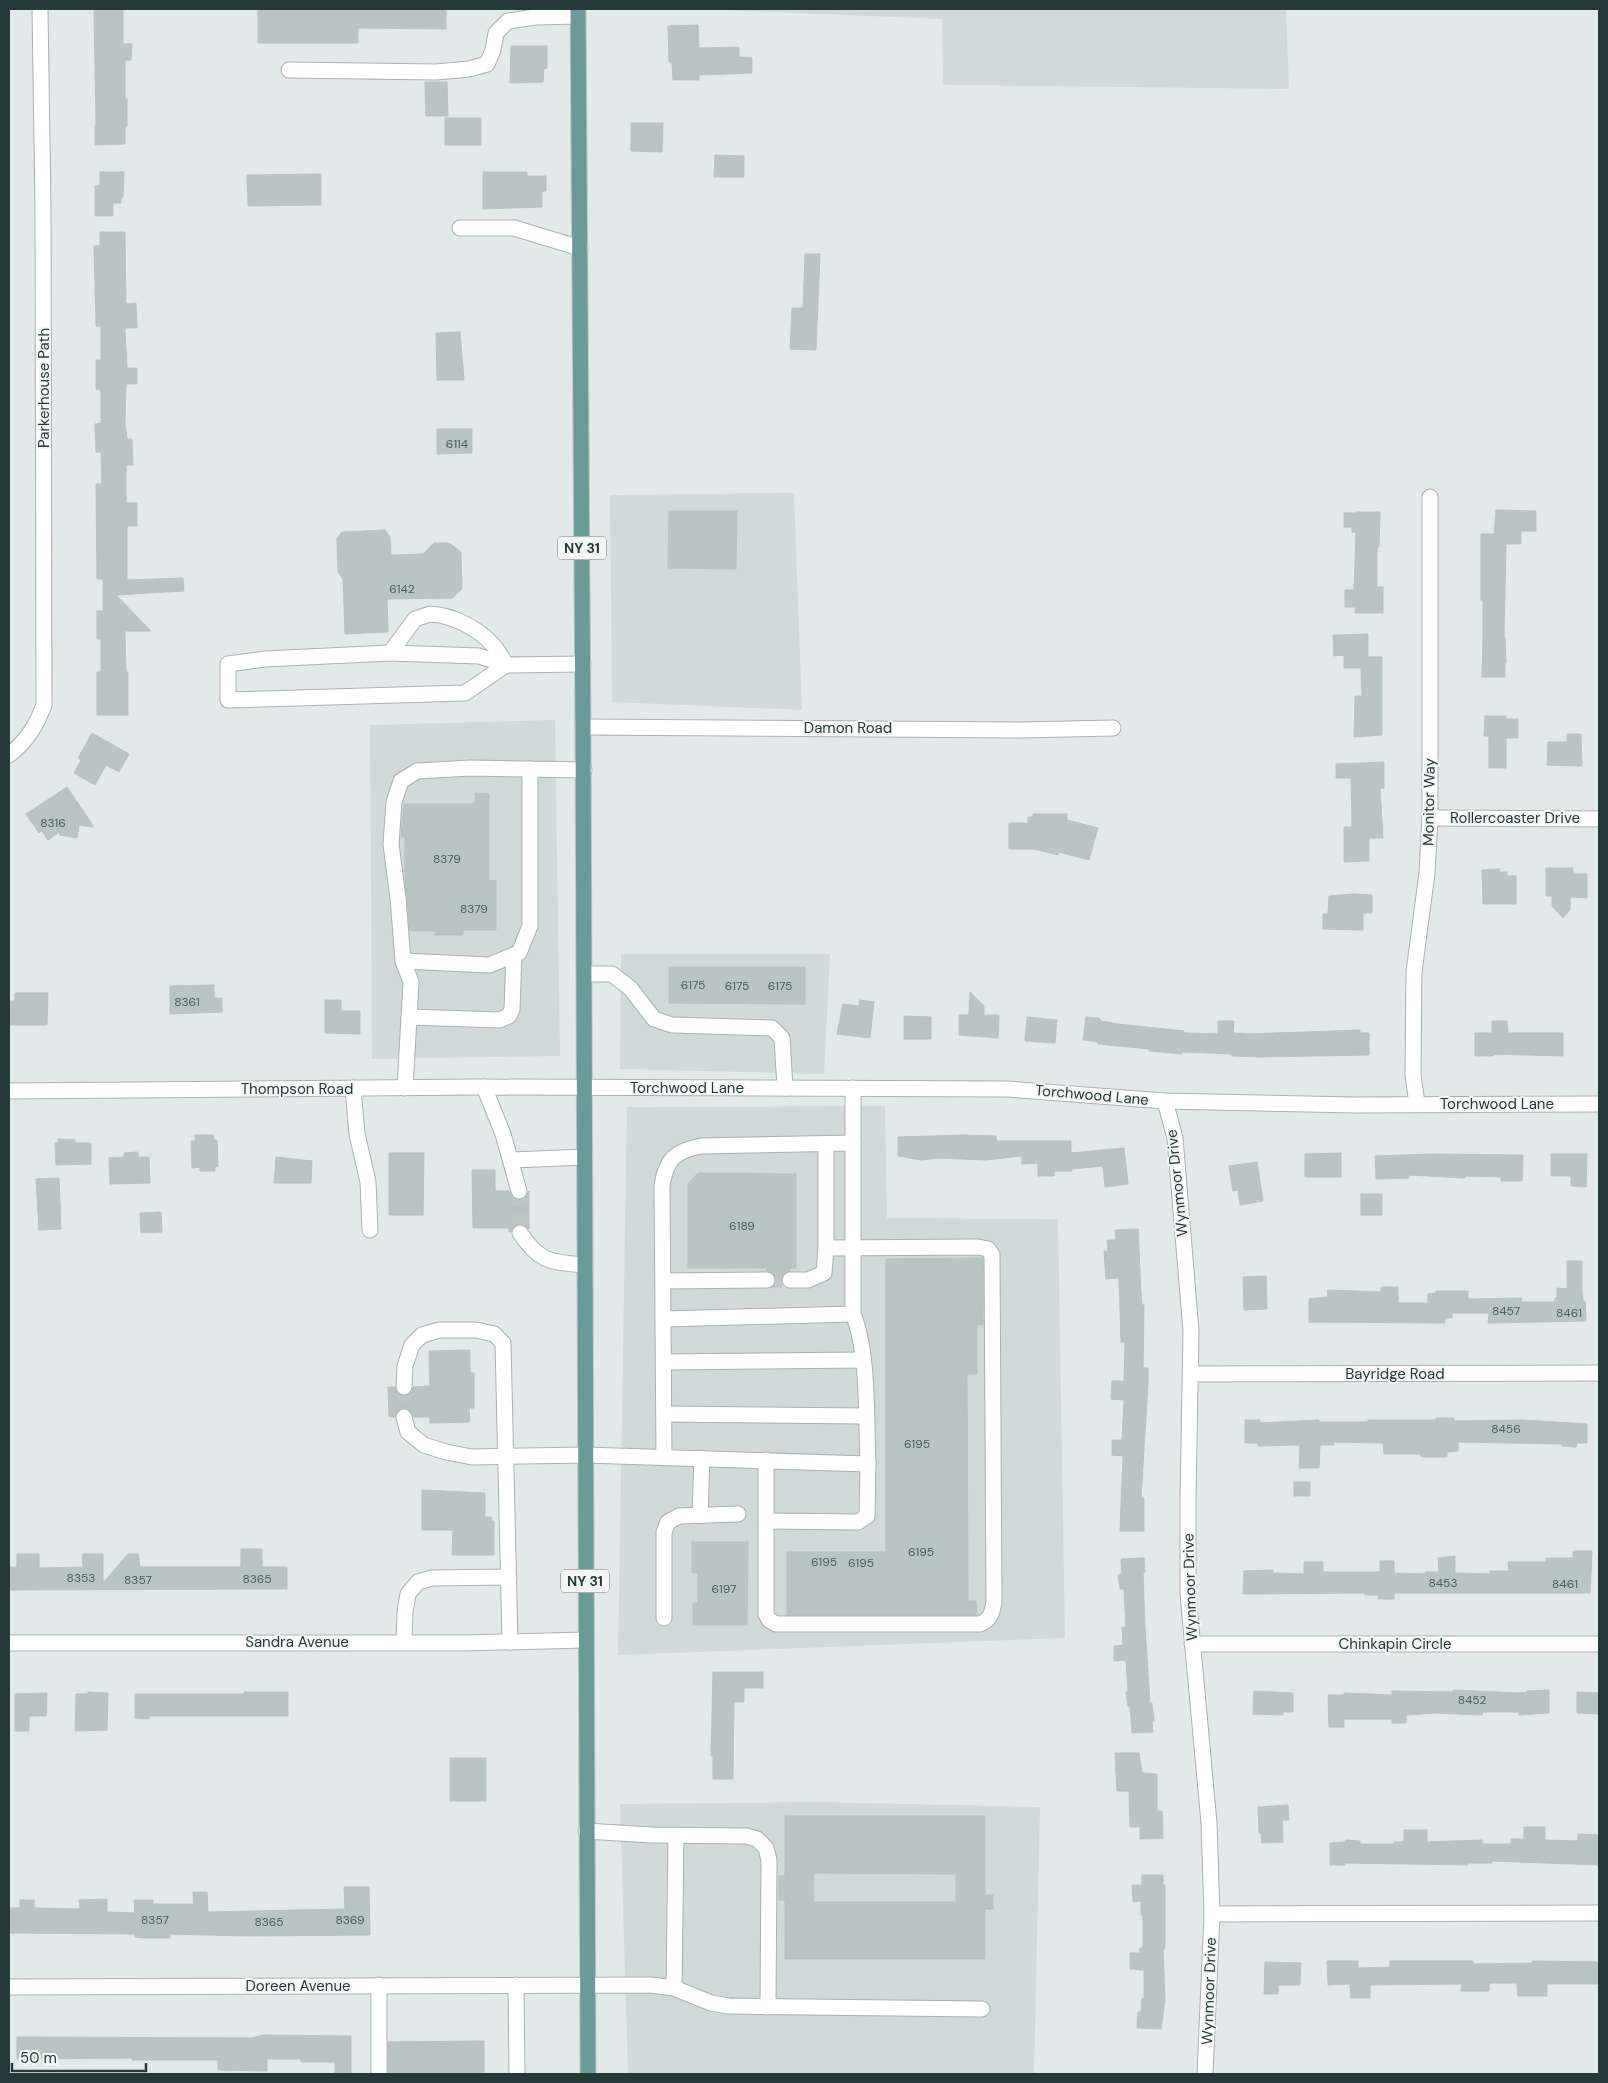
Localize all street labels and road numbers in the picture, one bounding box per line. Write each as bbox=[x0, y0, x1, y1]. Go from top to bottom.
street label: Parkerhouse Path bbox=[34, 328, 54, 448]
road number: NY 31 bbox=[558, 536, 606, 560]
street label: Damon Road bbox=[804, 718, 892, 738]
street label: Monitor Way bbox=[1418, 757, 1440, 846]
street label: Rollercoaster Drive bbox=[1450, 808, 1580, 828]
street label: Torchwood Lane bbox=[630, 1078, 744, 1098]
street label: Thompson Road bbox=[241, 1079, 353, 1099]
street label: Torchwood Lane bbox=[1034, 1080, 1150, 1110]
street label: Torchwood Lane bbox=[1440, 1094, 1554, 1114]
street label: Wynmoor Drive bbox=[1161, 1128, 1193, 1238]
street label: Bayridge Road bbox=[1345, 1364, 1445, 1384]
street label: Wynmoor Drive bbox=[1178, 1533, 1202, 1641]
road number: NY 31 bbox=[561, 1570, 609, 1592]
street label: Sandra Avenue bbox=[245, 1632, 349, 1652]
street label: Chinkapin Circle bbox=[1339, 1634, 1451, 1654]
street label: Wynmoor Drive bbox=[1197, 1937, 1221, 2045]
street label: Doreen Avenue bbox=[245, 1976, 351, 1996]

